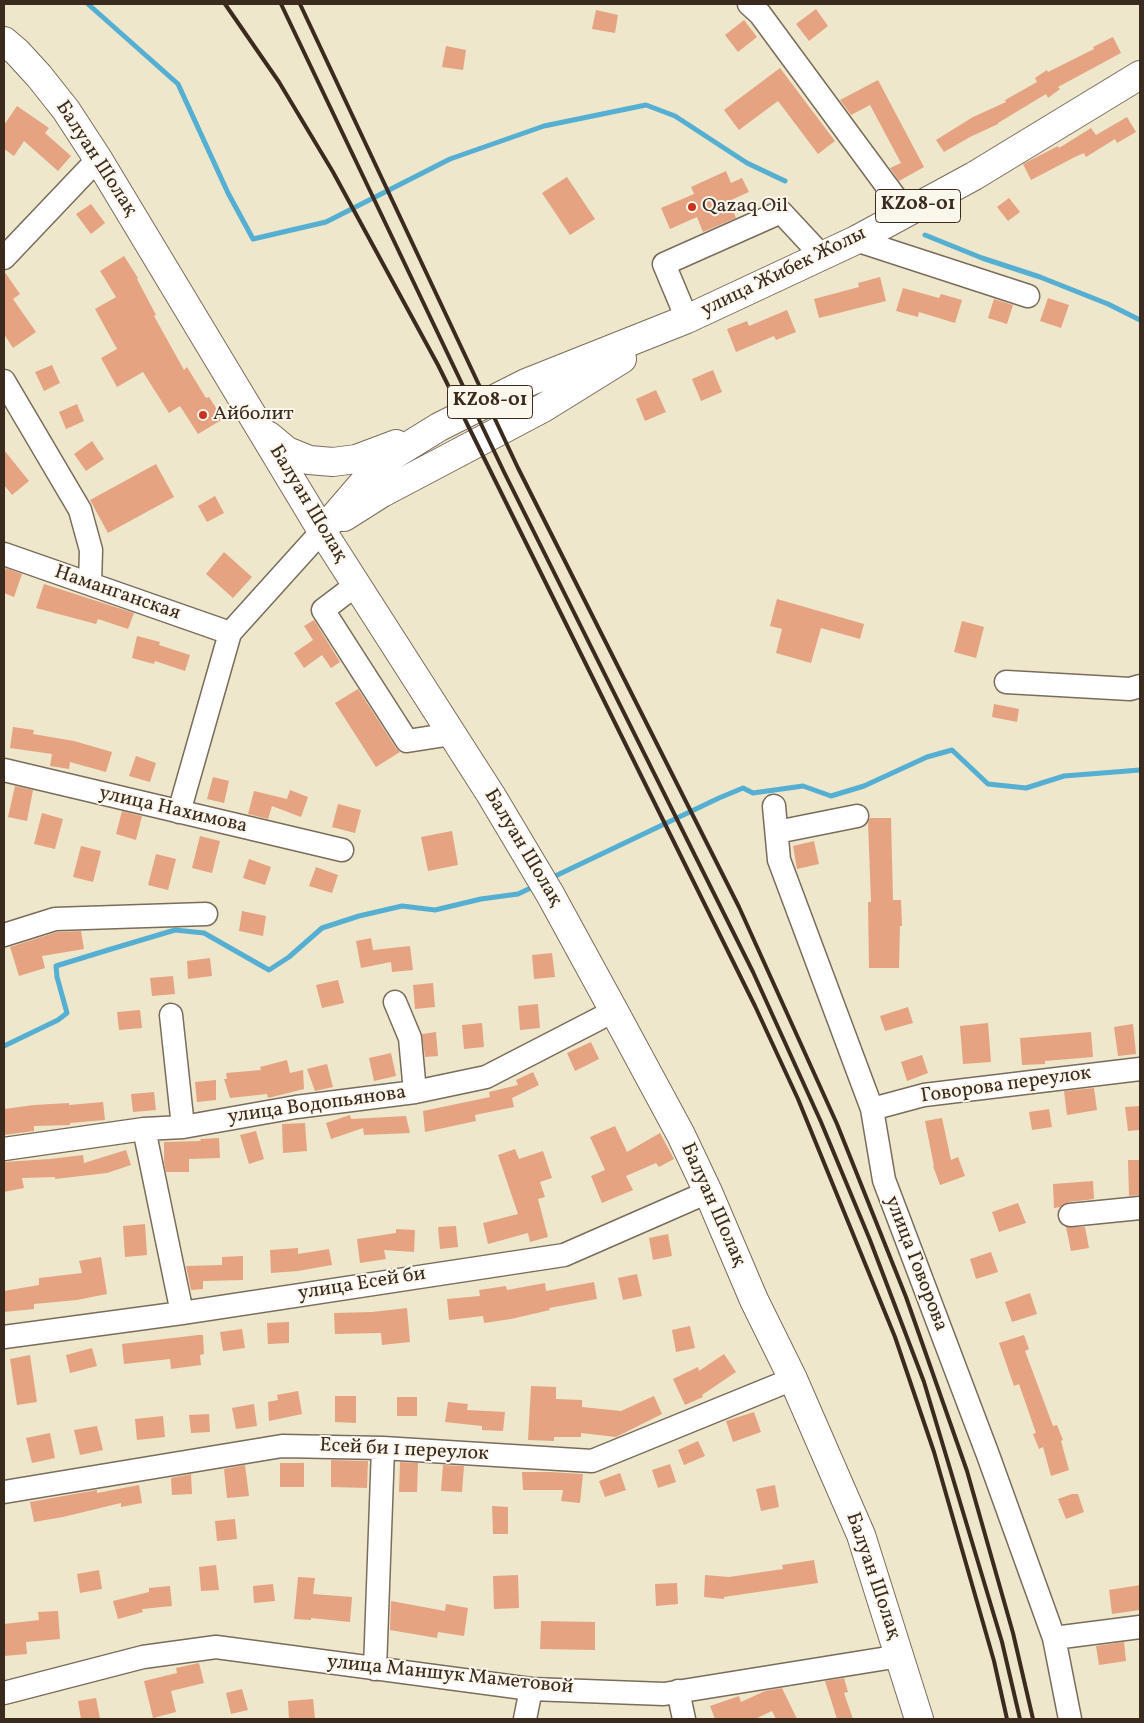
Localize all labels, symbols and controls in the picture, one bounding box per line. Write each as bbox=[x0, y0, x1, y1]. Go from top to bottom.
street label: Балуан Шолақ bbox=[49, 97, 141, 221]
road number: KZ08-01 bbox=[876, 190, 960, 222]
place label: Qazaq Oil bbox=[702, 195, 788, 219]
marker: Qazaq Oil bbox=[686, 201, 698, 213]
street label: улица Жибек Жолы bbox=[698, 223, 870, 323]
road number: KZ08-01 bbox=[448, 386, 532, 418]
place label: Айболит bbox=[213, 403, 293, 427]
marker: Айболит bbox=[197, 409, 209, 421]
street label: Балуан Шолақ bbox=[263, 441, 351, 567]
street label: Наманганская bbox=[51, 561, 183, 627]
street label: улица Нахимова bbox=[96, 782, 250, 840]
street label: Балуан Шолақ bbox=[478, 785, 566, 911]
street label: Говорова переулок bbox=[919, 1062, 1093, 1110]
street label: улица Водопьянова bbox=[226, 1082, 408, 1130]
street label: Балуан Шолақ bbox=[674, 1140, 750, 1270]
street label: улица Говорова bbox=[878, 1193, 952, 1335]
street label: улица Есей би bbox=[296, 1263, 428, 1307]
street label: Есей би 1 переулок bbox=[319, 1435, 489, 1467]
street label: Балуан Шолақ bbox=[839, 1510, 905, 1642]
street label: улица Маншук Маметовой bbox=[326, 1651, 574, 1701]

